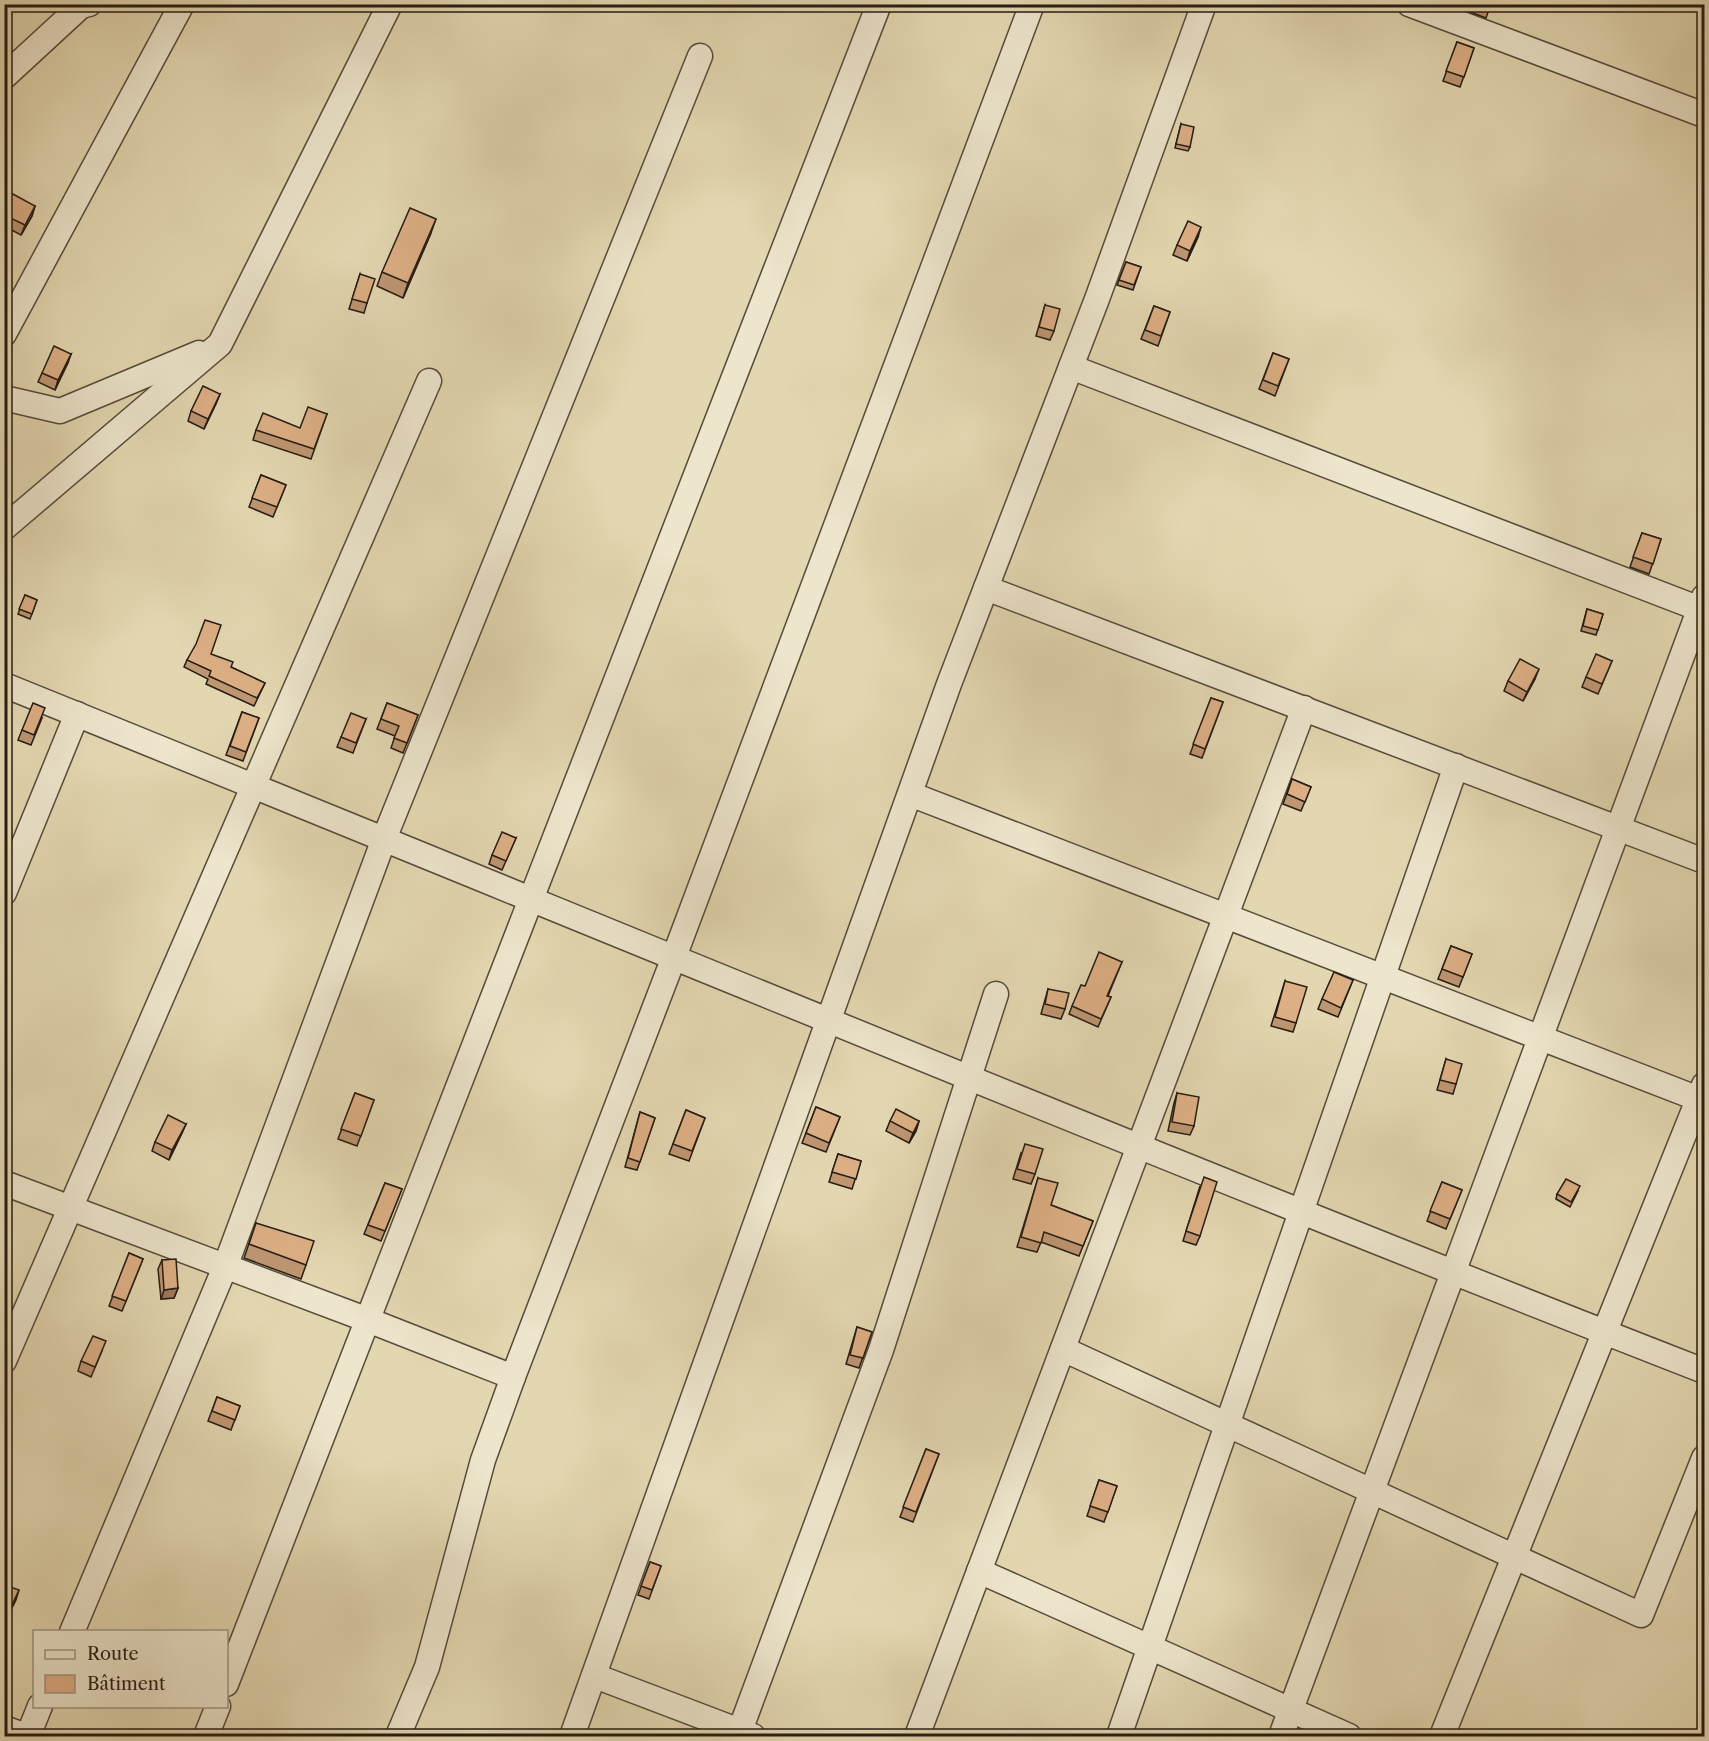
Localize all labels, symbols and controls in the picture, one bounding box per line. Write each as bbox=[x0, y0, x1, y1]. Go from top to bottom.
legend bbox=[33, 1630, 228, 1708]
text: Route bbox=[87, 1643, 139, 1665]
text: Bâtiment bbox=[87, 1673, 166, 1695]

